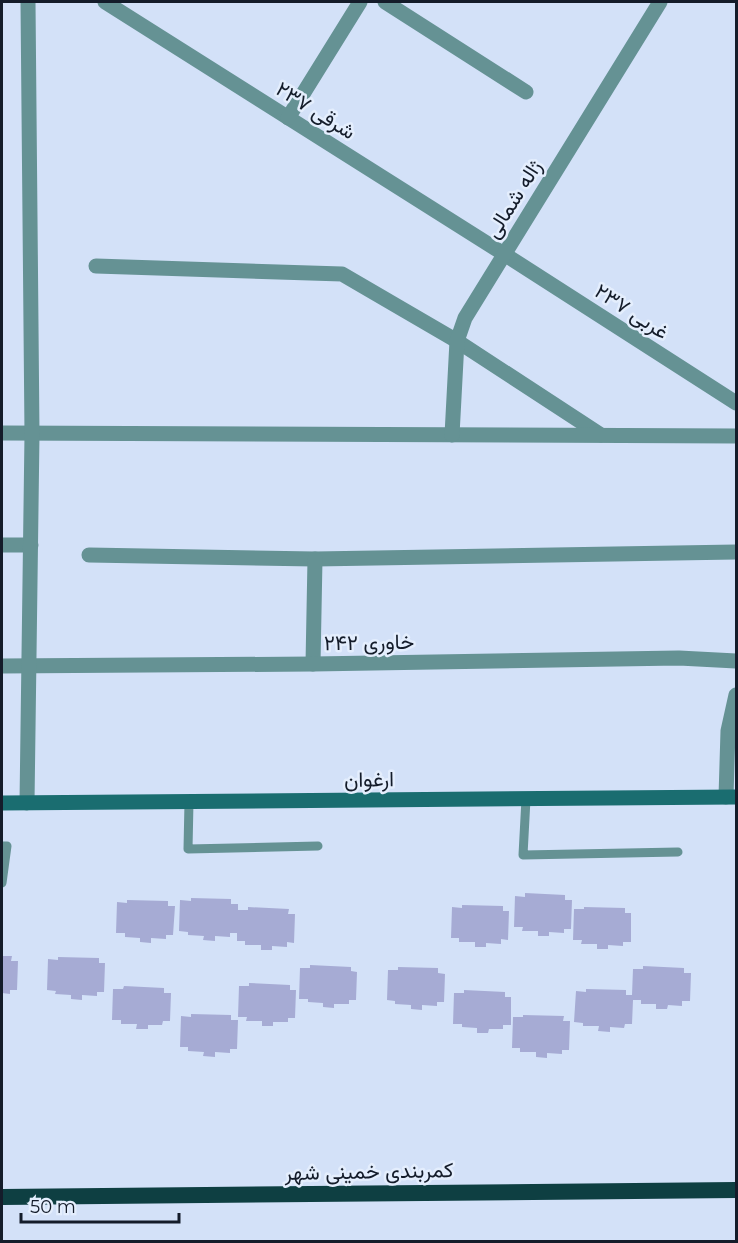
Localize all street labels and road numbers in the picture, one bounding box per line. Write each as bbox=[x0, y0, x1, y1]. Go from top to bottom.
street label: ۲۳۷ شرقی bbox=[271, 76, 360, 145]
street label: ژاله شمالی bbox=[479, 155, 548, 243]
street label: ۲۳۷ غربی bbox=[590, 278, 674, 345]
street label: ۲۴۲ خاوری bbox=[324, 629, 414, 656]
street label: ارغوان bbox=[344, 766, 394, 793]
street label: کمربندی خمینی شهر bbox=[283, 1157, 454, 1186]

